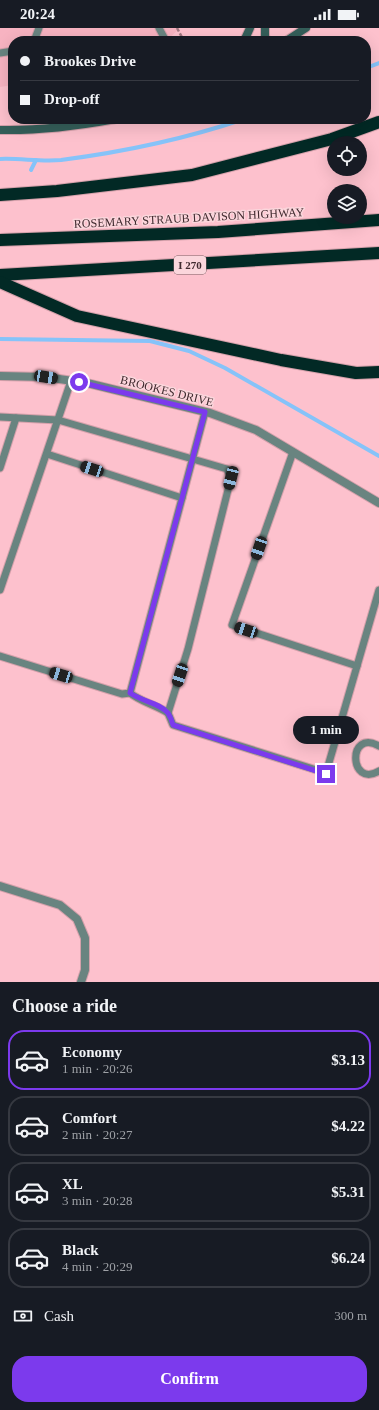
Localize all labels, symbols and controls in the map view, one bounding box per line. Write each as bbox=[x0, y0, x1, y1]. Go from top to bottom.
text: 20:24 bbox=[20, 6, 55, 22]
text: Brookes Drive bbox=[44, 53, 136, 69]
text: Drop-off bbox=[44, 91, 100, 107]
map controls bbox=[327, 136, 367, 224]
button: locate bbox=[327, 136, 367, 176]
button: layers bbox=[327, 184, 367, 224]
street label: ROSEMARY STRAUB DAVISON HIGHWAY bbox=[73, 205, 305, 231]
road number: I 270 bbox=[174, 256, 206, 274]
car bbox=[33, 369, 59, 385]
route start bbox=[70, 373, 88, 391]
street label: BROOKES DRIVE bbox=[119, 373, 215, 409]
car bbox=[79, 460, 105, 478]
car bbox=[222, 465, 240, 491]
car bbox=[249, 535, 269, 561]
car bbox=[233, 621, 259, 639]
car bbox=[171, 662, 189, 688]
car bbox=[48, 666, 74, 684]
callout: 1 min bbox=[293, 716, 359, 744]
text: 1 min bbox=[310, 722, 342, 737]
route end bbox=[317, 765, 335, 783]
text: Choose a ride bbox=[12, 996, 117, 1016]
icon: car bbox=[14, 1042, 50, 1078]
text: Economy bbox=[62, 1044, 122, 1060]
text: $3.13 bbox=[331, 1052, 365, 1068]
text: 1 min · 20:26 bbox=[62, 1061, 132, 1076]
icon: car bbox=[14, 1108, 50, 1144]
text: Comfort bbox=[62, 1110, 117, 1126]
text: $4.22 bbox=[331, 1118, 365, 1134]
text: 2 min · 20:27 bbox=[62, 1127, 132, 1142]
icon: car bbox=[14, 1174, 50, 1210]
text: XL bbox=[62, 1176, 83, 1192]
text: $5.31 bbox=[331, 1184, 365, 1200]
text: 3 min · 20:28 bbox=[62, 1193, 132, 1208]
icon: car bbox=[14, 1240, 50, 1276]
text: Black bbox=[62, 1242, 99, 1258]
text: $6.24 bbox=[331, 1250, 365, 1266]
text: 4 min · 20:29 bbox=[62, 1259, 132, 1274]
icon: cash bbox=[12, 1305, 34, 1327]
text: Cash bbox=[44, 1308, 74, 1324]
text: 300 m bbox=[334, 1308, 367, 1323]
button: Confirm bbox=[12, 1356, 367, 1402]

